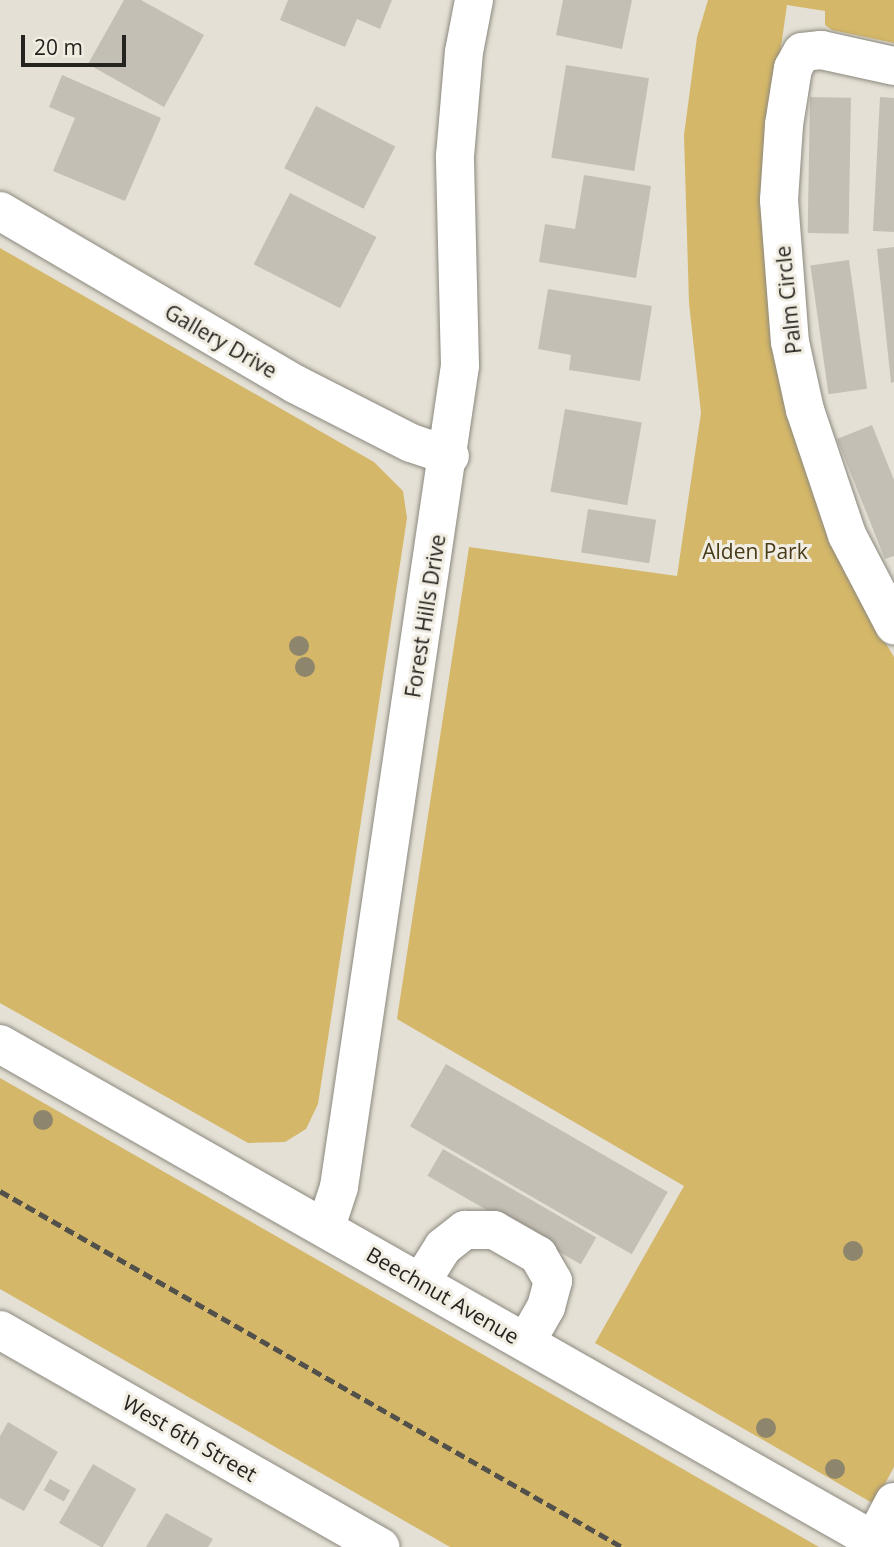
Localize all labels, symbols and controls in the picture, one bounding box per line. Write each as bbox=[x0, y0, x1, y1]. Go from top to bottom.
scale bar bbox=[24, 21, 130, 65]
text: 20 m bbox=[34, 33, 83, 61]
street label: Palm Circle bbox=[770, 245, 806, 355]
street label: Gallery Drive bbox=[160, 299, 282, 383]
street label: Forest Hills Drive bbox=[400, 533, 450, 699]
park label: Alden Park bbox=[702, 538, 808, 564]
street label: Beechnut Avenue bbox=[362, 1241, 524, 1349]
street label: West 6th Street bbox=[118, 1389, 262, 1487]

